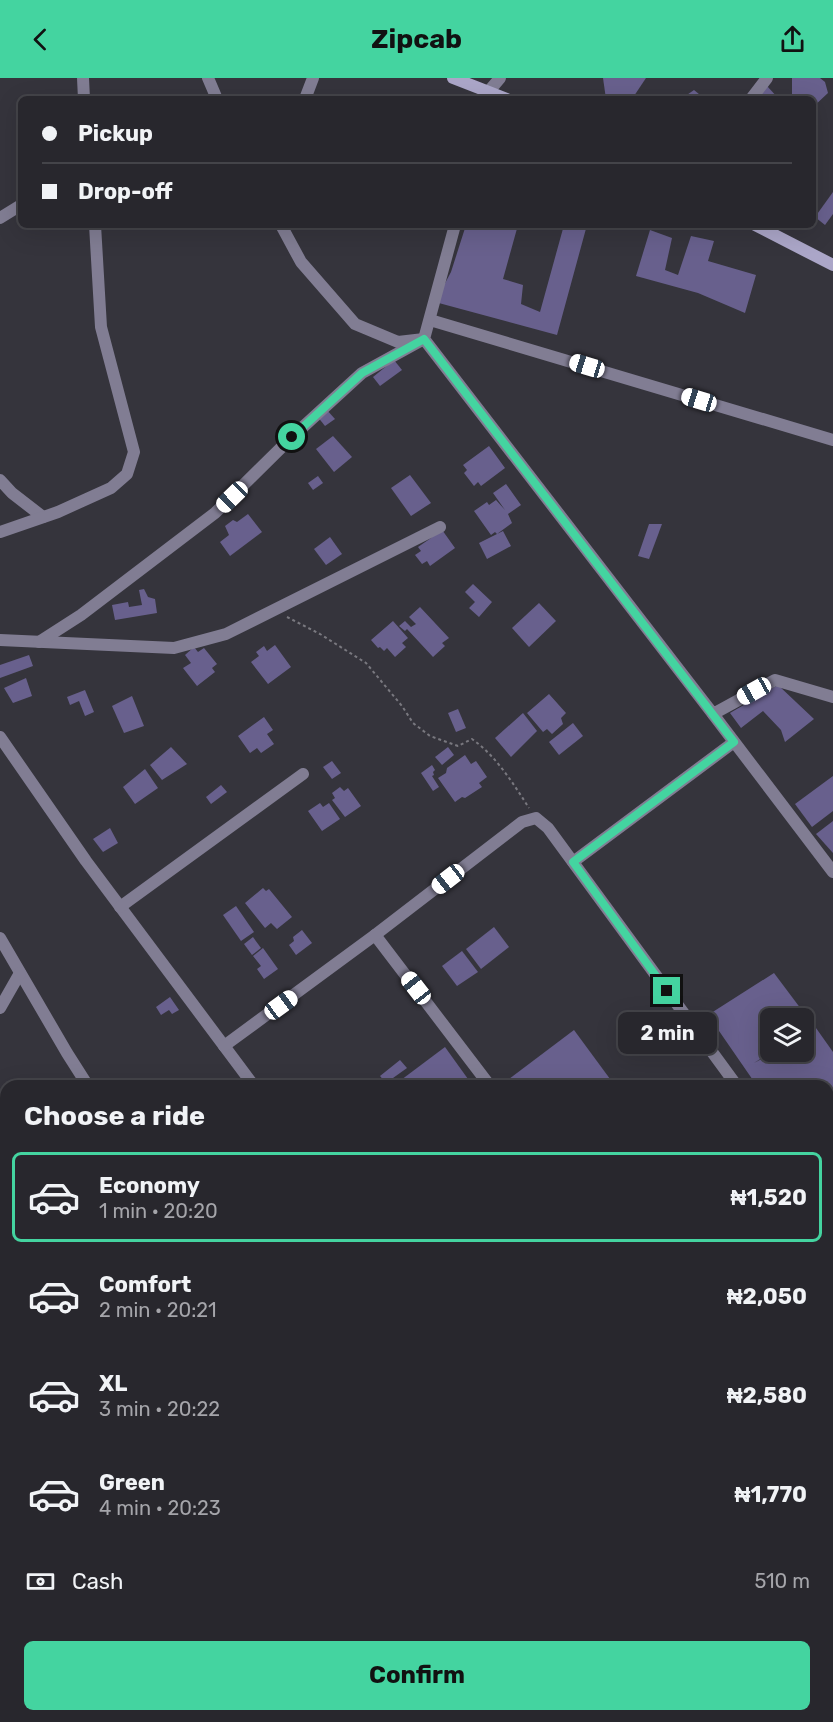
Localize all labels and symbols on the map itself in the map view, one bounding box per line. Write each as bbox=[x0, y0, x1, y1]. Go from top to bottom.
car bbox=[567, 352, 607, 380]
car bbox=[679, 386, 719, 414]
route start bbox=[278, 423, 305, 450]
car bbox=[213, 478, 251, 516]
car bbox=[734, 674, 774, 708]
car bbox=[428, 861, 468, 897]
car bbox=[398, 968, 434, 1008]
route end bbox=[653, 977, 680, 1004]
car bbox=[261, 987, 301, 1023]
callout: 2 min bbox=[618, 1012, 716, 1054]

